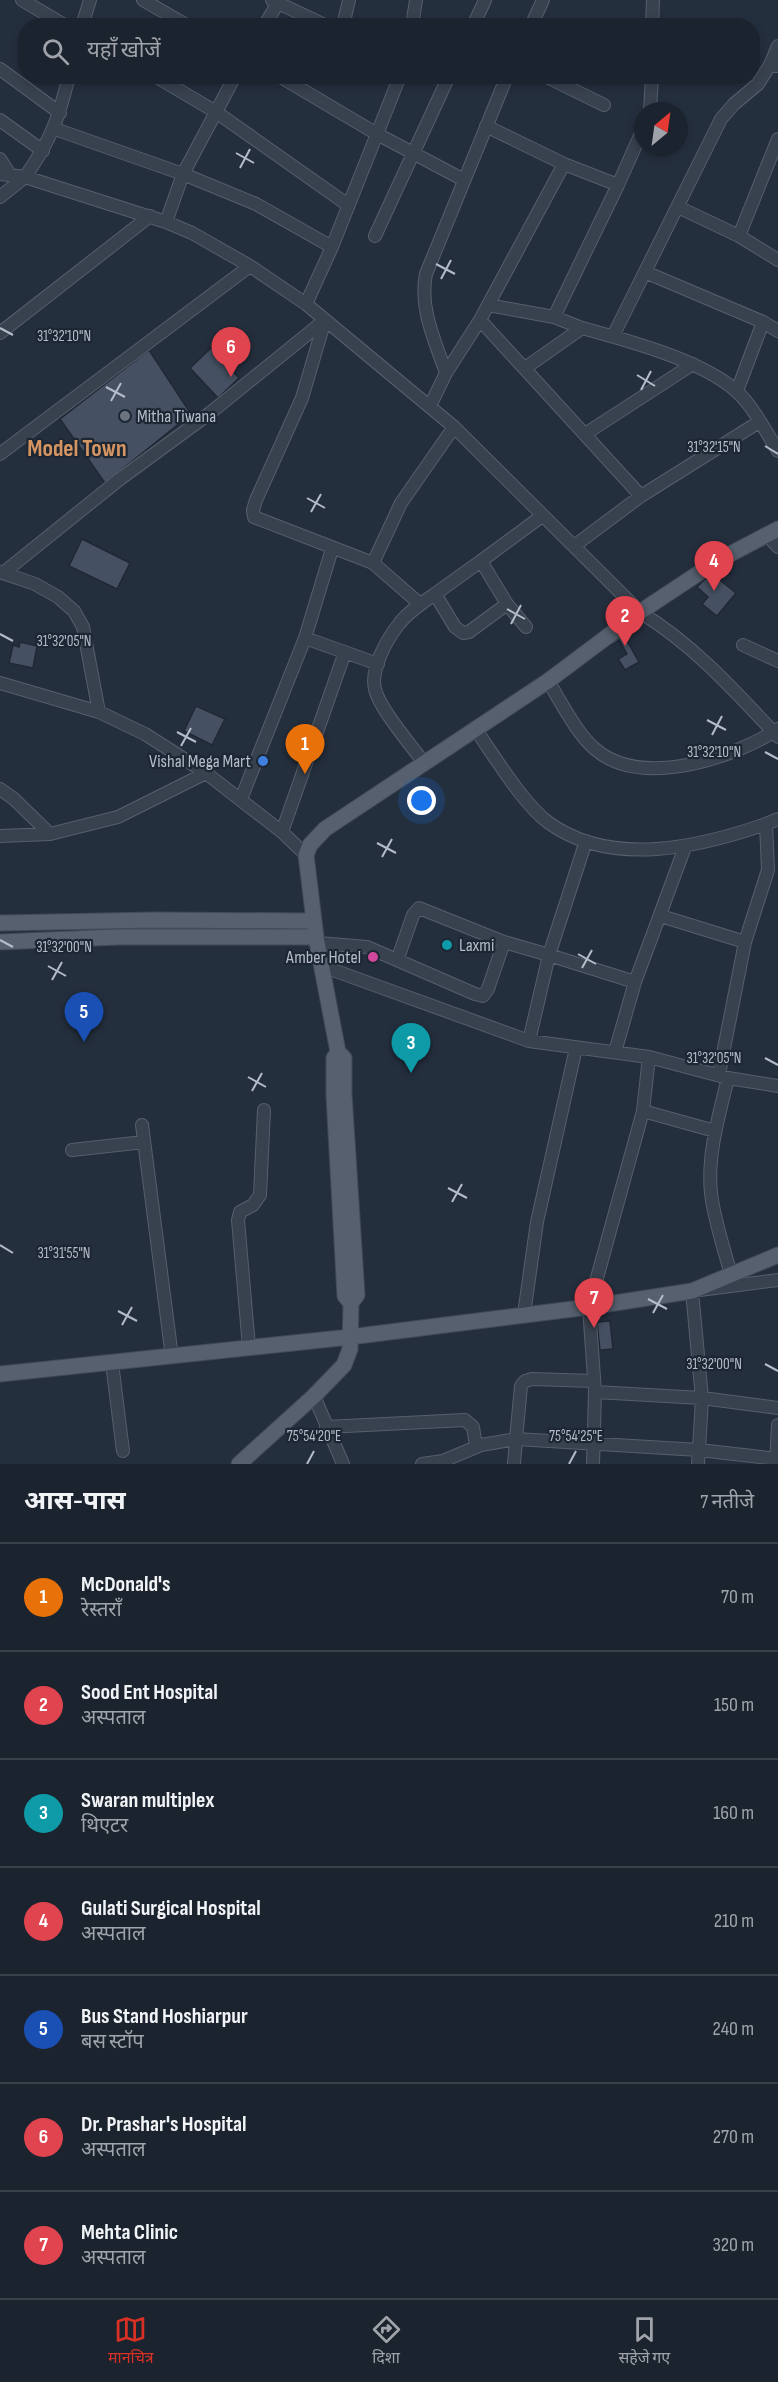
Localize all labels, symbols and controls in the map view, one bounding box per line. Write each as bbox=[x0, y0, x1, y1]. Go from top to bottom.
search box bbox=[18, 18, 760, 84]
icon: search bbox=[39, 35, 72, 68]
text: यहाँ खोजें bbox=[87, 37, 161, 64]
north arrow bbox=[634, 102, 688, 156]
text: 31°32'10"N bbox=[37, 327, 91, 346]
pin: 6 bbox=[212, 328, 250, 377]
place label: Mitha Tiwana bbox=[137, 406, 216, 427]
marker: Mitha Tiwana bbox=[118, 409, 132, 423]
district label: Model Town bbox=[27, 434, 127, 463]
text: 31°32'15"N bbox=[687, 438, 741, 457]
pin: 4 bbox=[694, 542, 734, 591]
pin: 2 bbox=[606, 596, 644, 646]
text: 31°32'05"N bbox=[37, 632, 91, 651]
pin: 1 bbox=[286, 724, 324, 774]
text: 31°32'10"N bbox=[687, 743, 741, 762]
place label: Vishal Mega Mart bbox=[149, 751, 252, 772]
marker: Vishal Mega Mart bbox=[256, 754, 270, 768]
your location bbox=[407, 786, 436, 815]
place label: Laxmi bbox=[459, 935, 494, 956]
text: 31°32'00"N bbox=[36, 938, 92, 957]
marker: Laxmi bbox=[440, 938, 454, 952]
place label: Amber Hotel bbox=[285, 947, 361, 968]
marker: Amber Hotel bbox=[366, 950, 380, 964]
pin: 5 bbox=[64, 992, 104, 1042]
pin: 3 bbox=[392, 1024, 430, 1073]
text: 31°32'05"N bbox=[687, 1049, 741, 1068]
text: 31°31'55"N bbox=[38, 1244, 90, 1263]
pin: 7 bbox=[574, 1278, 614, 1328]
text: 31°32'00"N bbox=[686, 1355, 742, 1374]
text: 75°54'20"E bbox=[287, 1427, 341, 1446]
text: 75°54'25"E bbox=[549, 1427, 603, 1446]
text: आस-पास bbox=[24, 1486, 126, 1517]
text: 7 नतीजे bbox=[700, 1490, 754, 1514]
text: McDonald's bbox=[81, 1571, 170, 1598]
text: 1 bbox=[40, 1585, 47, 1609]
text: 70 m bbox=[721, 1585, 754, 1609]
text: रेस्तराँ bbox=[81, 1598, 122, 1622]
text: Sood Ent Hospital bbox=[81, 1679, 218, 1706]
text: 2 bbox=[39, 1693, 48, 1717]
text: 150 m bbox=[714, 1693, 754, 1717]
text: अस्पताल bbox=[81, 1706, 146, 1730]
text: Swaran multiplex bbox=[81, 1787, 214, 1814]
text: 3 bbox=[39, 1801, 48, 1825]
text: 160 m bbox=[713, 1801, 754, 1825]
text: थिएटर bbox=[81, 1814, 128, 1838]
text: Gulati Surgical Hospital bbox=[81, 1895, 261, 1922]
text: 4 bbox=[39, 1909, 48, 1933]
text: 210 m bbox=[714, 1909, 754, 1933]
text: अस्पताल bbox=[81, 1922, 146, 1946]
text: Bus Stand Hoshiarpur bbox=[81, 2003, 248, 2030]
text: 5 bbox=[39, 2017, 48, 2041]
text: 240 m bbox=[713, 2017, 754, 2041]
text: बस स्टॉप bbox=[81, 2030, 144, 2054]
text: Dr. Prashar's Hospital bbox=[81, 2111, 246, 2138]
text: 6 bbox=[39, 2125, 48, 2149]
text: 270 m bbox=[713, 2125, 754, 2149]
text: अस्पताल bbox=[81, 2138, 146, 2162]
text: Mehta Clinic bbox=[81, 2219, 178, 2246]
text: 7 bbox=[39, 2233, 48, 2257]
text: 320 m bbox=[712, 2233, 754, 2257]
text: अस्पताल bbox=[81, 2246, 146, 2270]
tab: मानचित्र bbox=[108, 2313, 154, 2370]
tab: दिशा bbox=[370, 2313, 403, 2370]
tab: सहेजे गए bbox=[618, 2313, 670, 2370]

